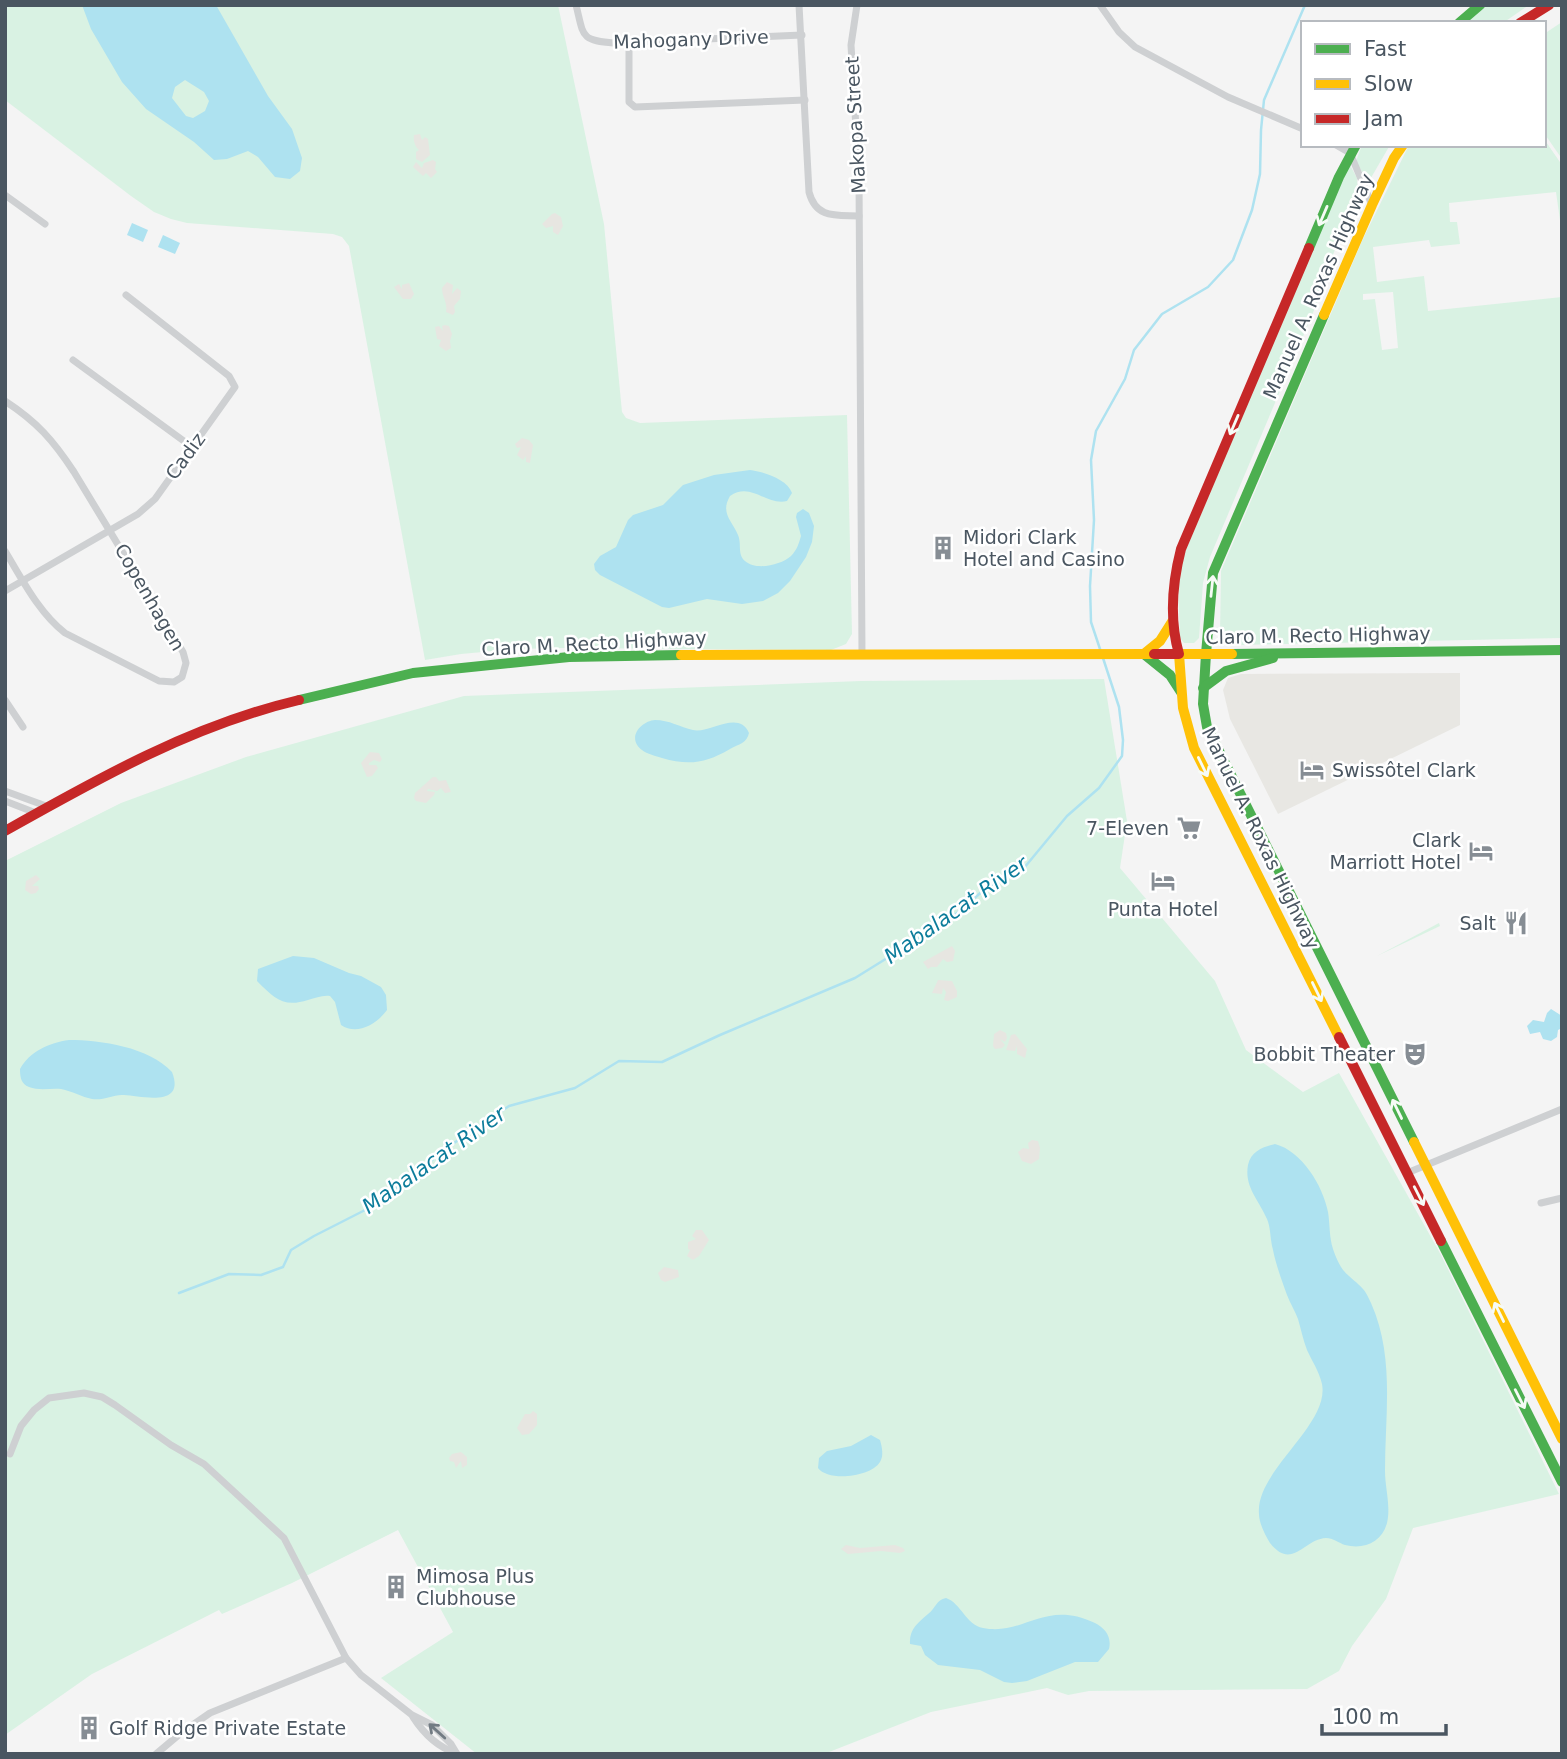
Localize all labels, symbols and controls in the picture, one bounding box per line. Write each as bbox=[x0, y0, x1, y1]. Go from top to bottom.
legend bbox=[1301, 21, 1546, 147]
street label: Mahogany Drive bbox=[613, 25, 769, 53]
text: Fast bbox=[1364, 37, 1406, 61]
street label: Makopa Street bbox=[840, 56, 870, 194]
text: Slow bbox=[1364, 72, 1413, 96]
text: Jam bbox=[1362, 107, 1404, 131]
street label: Manuel A. Roxas Highway bbox=[1258, 170, 1378, 402]
one-way arrow bbox=[1315, 204, 1328, 226]
one-way arrow bbox=[1226, 414, 1239, 435]
street label: Cadiz bbox=[161, 428, 209, 484]
place label: Midori Clark Hotel and Casino bbox=[963, 526, 1125, 570]
building icon: Midori Clark Hotel and Casino bbox=[929, 534, 957, 562]
street label: Copenhagen bbox=[110, 539, 190, 655]
one-way arrow bbox=[1206, 575, 1219, 598]
street label: Claro M. Recto Highway bbox=[1205, 622, 1431, 648]
street label: Claro M. Recto Highway bbox=[481, 626, 707, 660]
street label: Manuel A. Roxas Highway bbox=[1198, 723, 1324, 953]
one-way arrow bbox=[1197, 756, 1211, 777]
hotel icon: Swissôtel Clark bbox=[1298, 756, 1326, 784]
place label: Swissôtel Clark bbox=[1332, 759, 1476, 781]
supermarket icon: 7-Eleven bbox=[1175, 814, 1203, 842]
place label: 7-Eleven bbox=[1086, 817, 1169, 839]
place label: Clark Marriott Hotel bbox=[1330, 829, 1461, 873]
hotel icon: Clark Marriott Hotel bbox=[1467, 837, 1495, 865]
water label: Mabalacat River bbox=[880, 851, 1033, 968]
hotel icon: Punta Hotel bbox=[1149, 867, 1177, 895]
place label: Punta Hotel bbox=[1108, 898, 1218, 920]
restaurant icon: Salt bbox=[1502, 909, 1530, 937]
place label: Salt bbox=[1460, 912, 1496, 934]
one-way arrow bbox=[1310, 982, 1324, 1002]
theatre icon: Bobbit Theater bbox=[1401, 1040, 1429, 1068]
place label: Bobbit Theater bbox=[1254, 1043, 1395, 1065]
one-way arrow bbox=[1389, 1099, 1403, 1119]
water label: Mabalacat River bbox=[358, 1101, 511, 1218]
one-way arrow bbox=[1412, 1185, 1426, 1206]
one-way arrow bbox=[1492, 1302, 1505, 1323]
one-way arrow bbox=[1514, 1388, 1528, 1409]
place label: Mimosa Plus Clubhouse bbox=[416, 1565, 534, 1609]
building icon: Mimosa Plus Clubhouse bbox=[382, 1573, 410, 1601]
scale bar bbox=[1322, 1692, 1446, 1736]
text: 100 m bbox=[1332, 1705, 1399, 1729]
building icon: Golf Ridge Private Estate bbox=[75, 1714, 103, 1742]
place label: Golf Ridge Private Estate bbox=[109, 1717, 346, 1739]
one-way arrow bbox=[428, 1723, 446, 1739]

